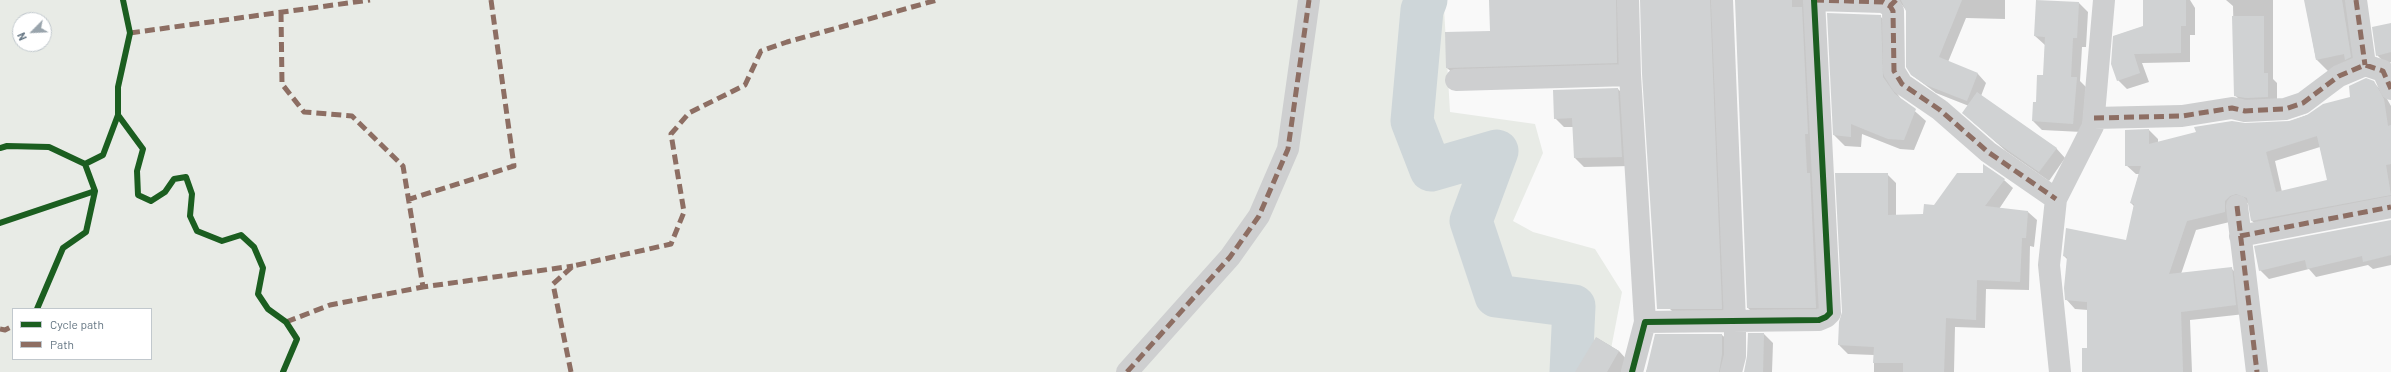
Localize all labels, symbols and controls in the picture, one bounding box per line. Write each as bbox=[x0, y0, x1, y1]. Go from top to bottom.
north arrow bbox=[12, 12, 52, 52]
text: N bbox=[14, 31, 29, 43]
legend bbox=[12, 308, 152, 360]
text: Cycle path bbox=[50, 317, 104, 331]
text: Path bbox=[50, 337, 74, 351]

